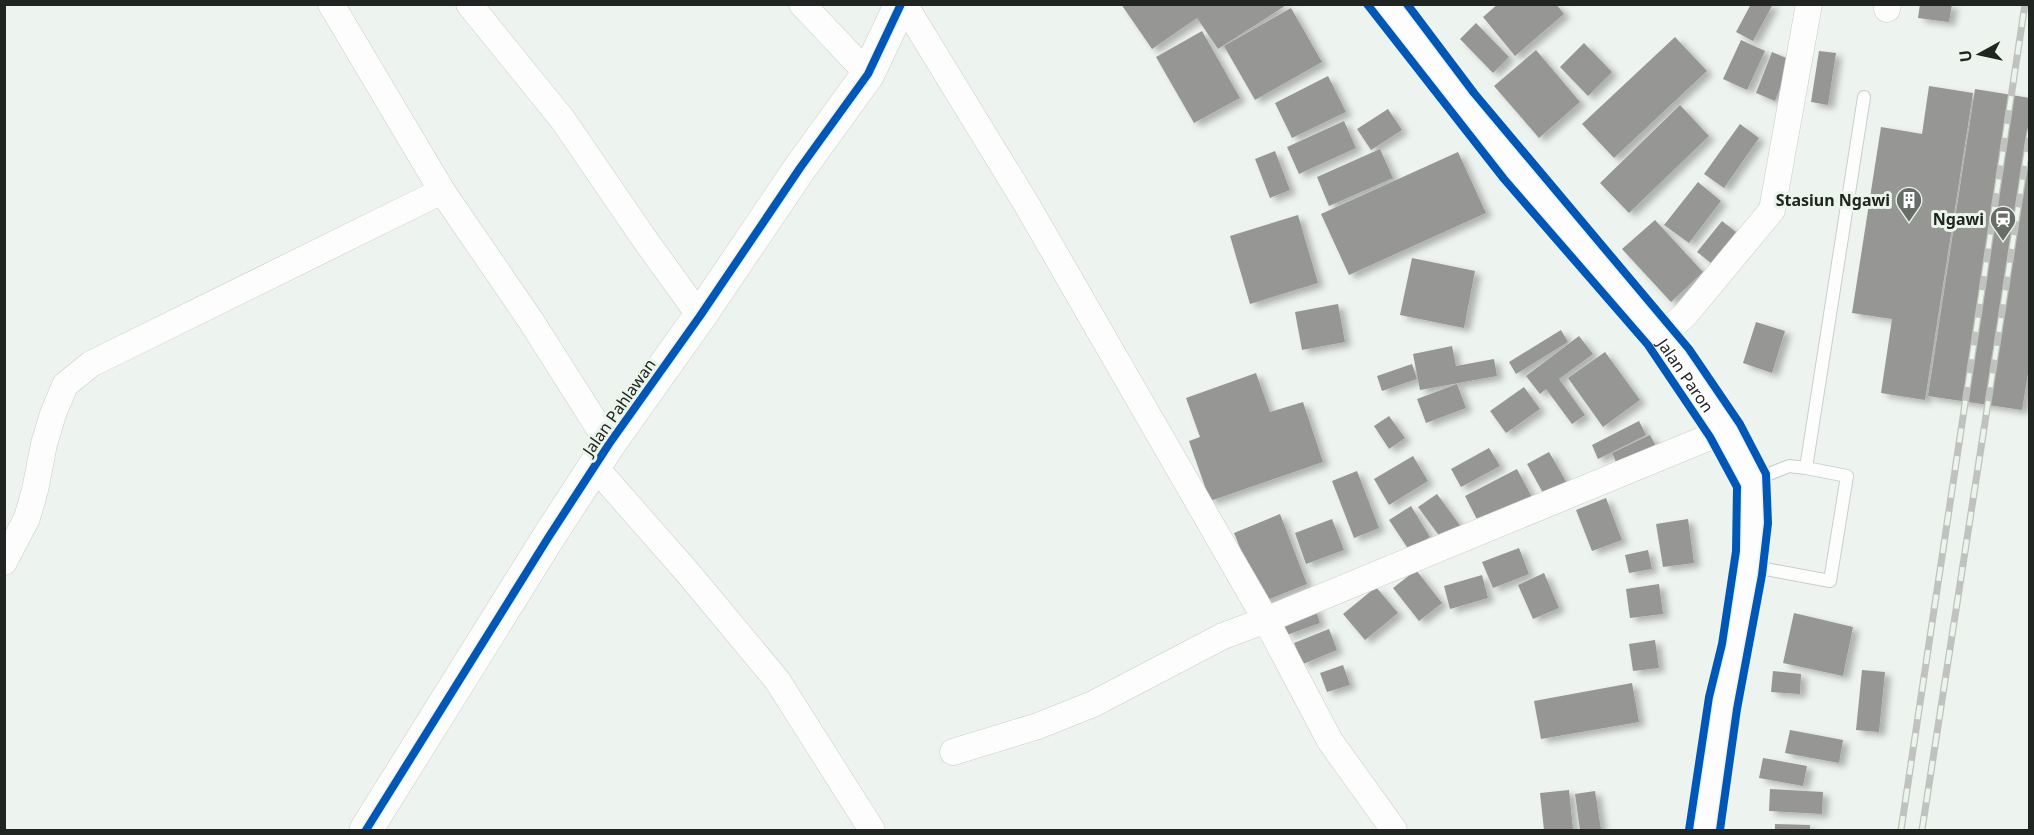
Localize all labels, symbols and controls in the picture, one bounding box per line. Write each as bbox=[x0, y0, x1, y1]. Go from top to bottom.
north arrow bbox=[1950, 24, 2010, 84]
text: U bbox=[1953, 49, 1977, 64]
building icon: Stasiun Ngawi bbox=[1894, 185, 1924, 223]
place label: Stasiun Ngawi bbox=[1776, 189, 1890, 211]
station icon: Ngawi bbox=[1988, 204, 2018, 242]
place label: Ngawi bbox=[1933, 208, 1984, 230]
street label: Jalan Paron bbox=[1651, 333, 1719, 417]
street label: Jalan Pahlawan bbox=[576, 354, 661, 461]

